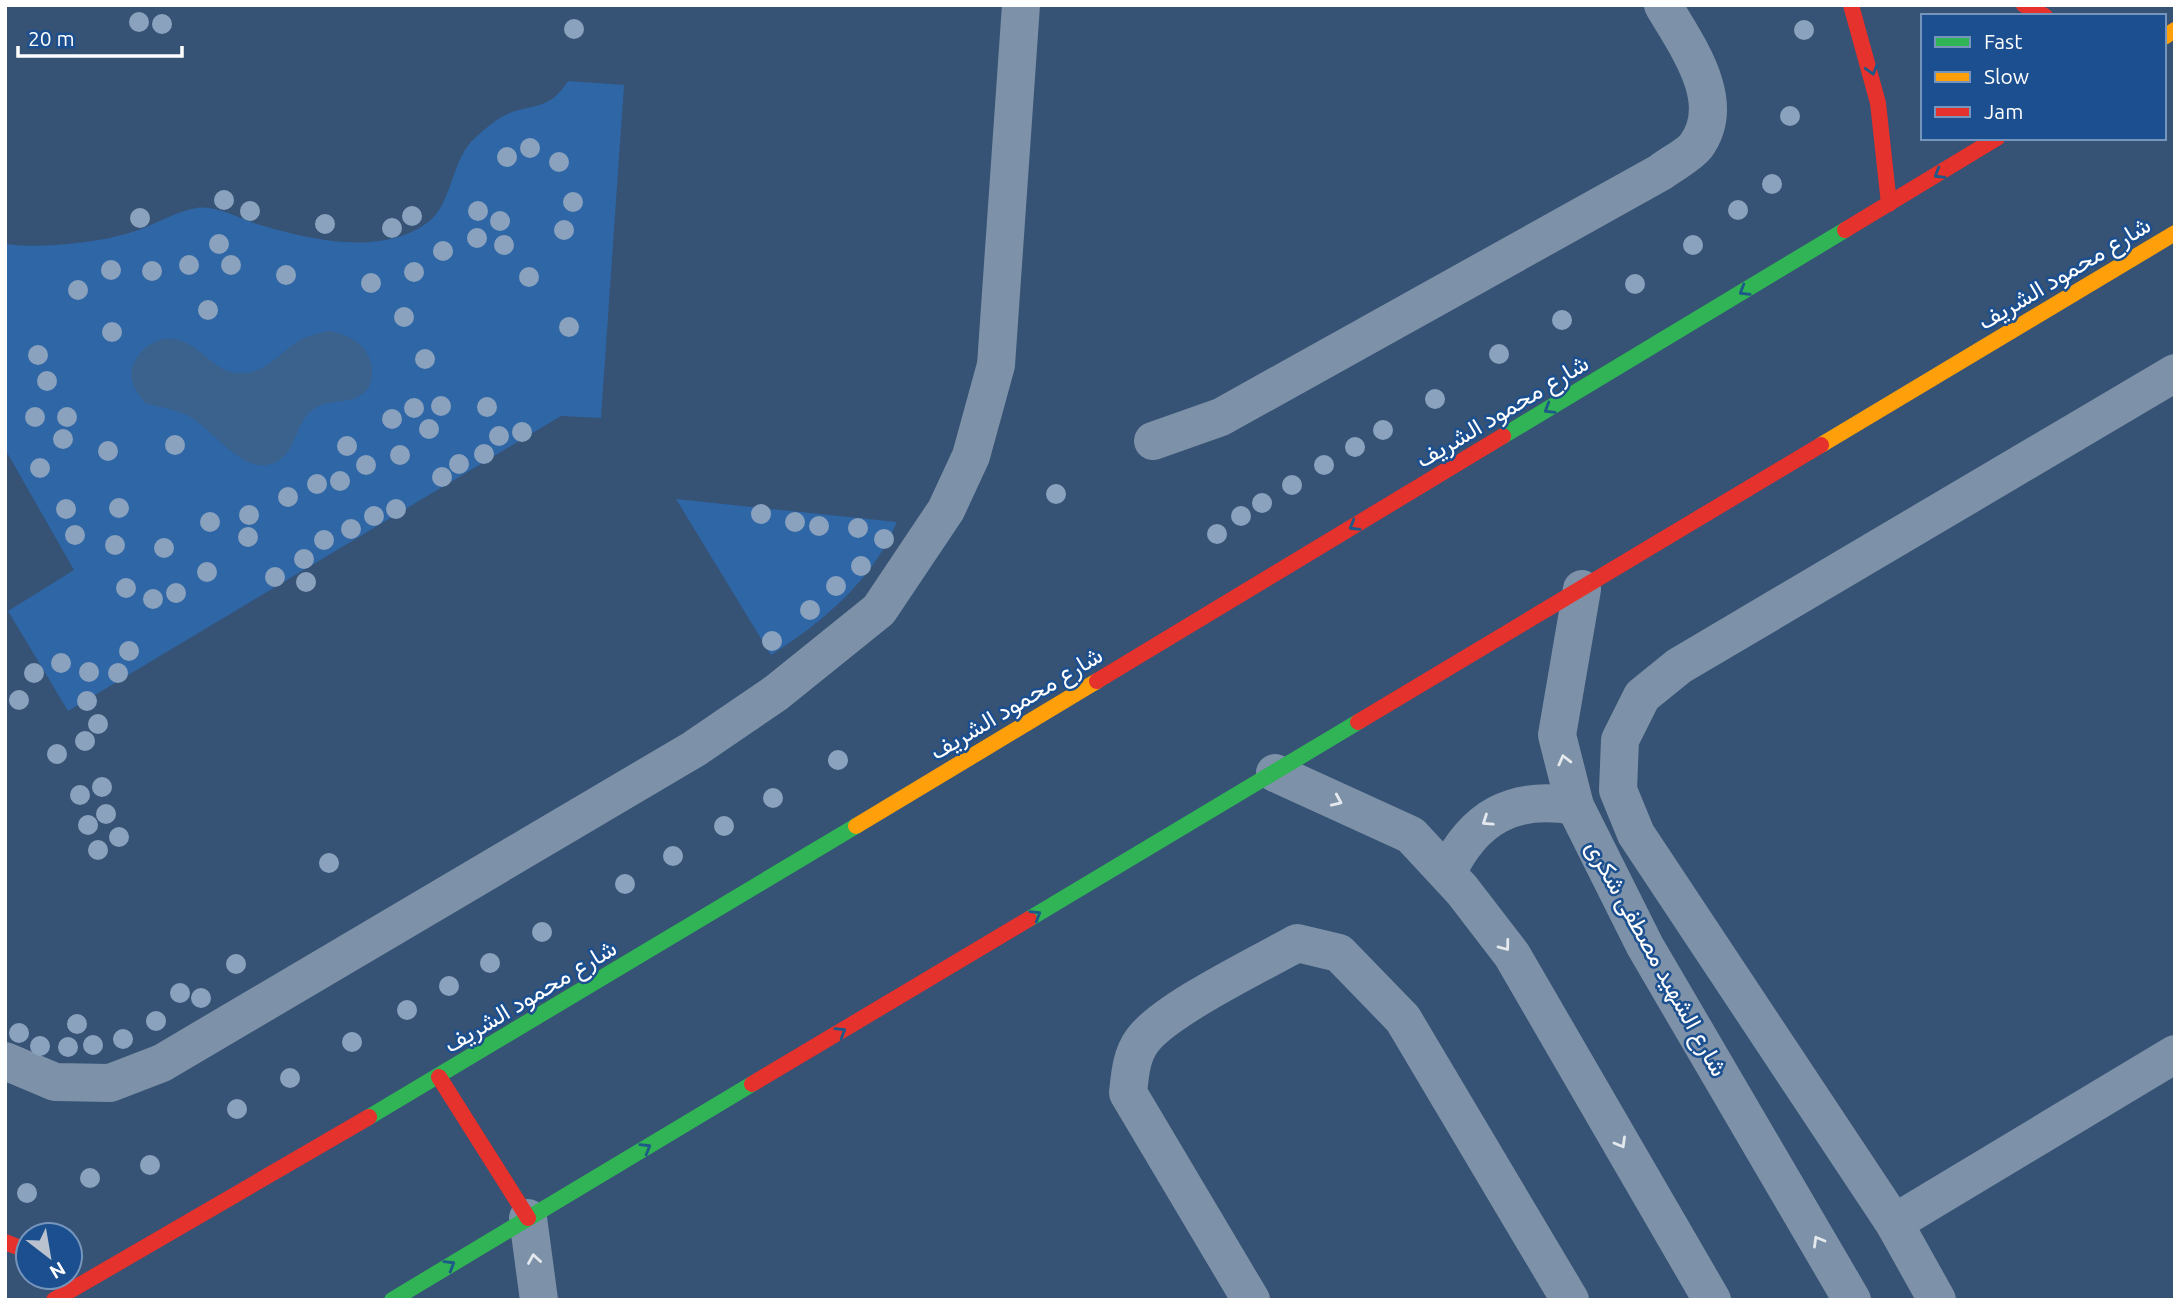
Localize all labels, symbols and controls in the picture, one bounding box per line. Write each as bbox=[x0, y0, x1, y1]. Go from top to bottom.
scale bar bbox=[18, 14, 182, 58]
legend bbox=[1921, 14, 2166, 140]
text: 20 m bbox=[28, 26, 75, 50]
text: Fast bbox=[1984, 29, 2022, 53]
one-way arrow bbox=[1864, 64, 1879, 76]
text: Slow bbox=[1984, 64, 2029, 88]
text: Jam bbox=[1984, 99, 2023, 123]
one-way arrow bbox=[1933, 165, 1946, 178]
street label: شارع محمود الشريف bbox=[1973, 211, 2157, 338]
one-way arrow bbox=[1739, 283, 1752, 296]
street label: شارع محمود الشريف bbox=[1411, 349, 1595, 476]
one-way arrow bbox=[1544, 400, 1557, 413]
one-way arrow bbox=[1349, 518, 1362, 531]
street label: شارع محمود الشريف bbox=[925, 641, 1109, 768]
one-way arrow bbox=[1558, 754, 1572, 766]
one-way arrow bbox=[1330, 793, 1342, 807]
one-way arrow bbox=[1482, 813, 1495, 825]
street label: شارع الشهيد مصطفى شكرى bbox=[1578, 835, 1733, 1082]
one-way arrow bbox=[1029, 911, 1042, 924]
street label: شارع محمود الشريف bbox=[439, 934, 623, 1061]
one-way arrow bbox=[1497, 939, 1510, 951]
one-way arrow bbox=[834, 1027, 846, 1040]
one-way arrow bbox=[1612, 1135, 1625, 1148]
one-way arrow bbox=[638, 1144, 651, 1157]
north arrow bbox=[14, 1221, 84, 1291]
one-way arrow bbox=[1813, 1235, 1826, 1248]
one-way arrow bbox=[527, 1253, 542, 1265]
text: N bbox=[46, 1257, 70, 1284]
one-way arrow bbox=[443, 1260, 456, 1273]

